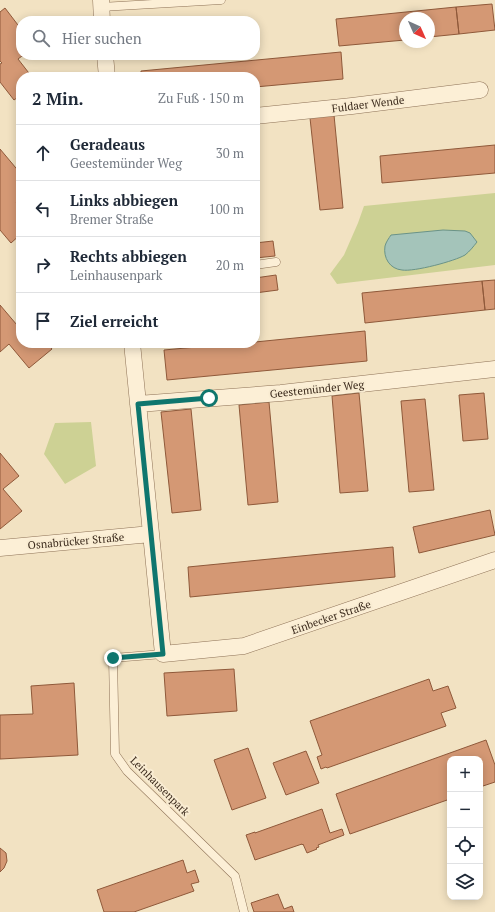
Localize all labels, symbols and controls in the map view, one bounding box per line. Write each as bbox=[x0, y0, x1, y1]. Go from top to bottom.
north arrow bbox=[399, 12, 435, 48]
search box bbox=[16, 16, 260, 60]
icon: search bbox=[30, 27, 52, 49]
text: Hier suchen bbox=[62, 28, 142, 48]
text: 2 Min. bbox=[32, 87, 84, 110]
text: Zu Fuß · 150 m bbox=[158, 89, 244, 107]
street label: Fuldaer Wende bbox=[331, 93, 406, 115]
text: Geradeaus bbox=[70, 134, 145, 154]
icon: ahead bbox=[32, 142, 54, 164]
text: 30 m bbox=[216, 144, 244, 162]
text: Geestemünder Weg bbox=[70, 154, 182, 172]
text: Links abbiegen bbox=[70, 190, 178, 210]
icon: left bbox=[32, 198, 54, 220]
text: 100 m bbox=[209, 200, 244, 218]
text: Bremer Straße bbox=[70, 210, 154, 228]
text: Rechts abbiegen bbox=[70, 246, 187, 266]
icon: right bbox=[32, 254, 54, 276]
text: 20 m bbox=[216, 256, 244, 274]
text: Leinhausenpark bbox=[70, 266, 162, 284]
icon: arrive bbox=[32, 310, 54, 332]
text: Ziel erreicht bbox=[70, 311, 158, 331]
street label: Geestemünder Weg bbox=[269, 377, 365, 401]
route start bbox=[200, 389, 218, 407]
street label: Osnabrücker Straße bbox=[27, 530, 125, 552]
street label: Einbecker Straße bbox=[289, 597, 373, 637]
route end bbox=[104, 649, 122, 667]
street label: Leinhausenpark bbox=[127, 753, 193, 819]
map controls bbox=[447, 756, 483, 900]
button: + bbox=[447, 756, 483, 792]
button: − bbox=[447, 792, 483, 828]
button: locate bbox=[447, 828, 483, 864]
button: layers bbox=[447, 864, 483, 900]

